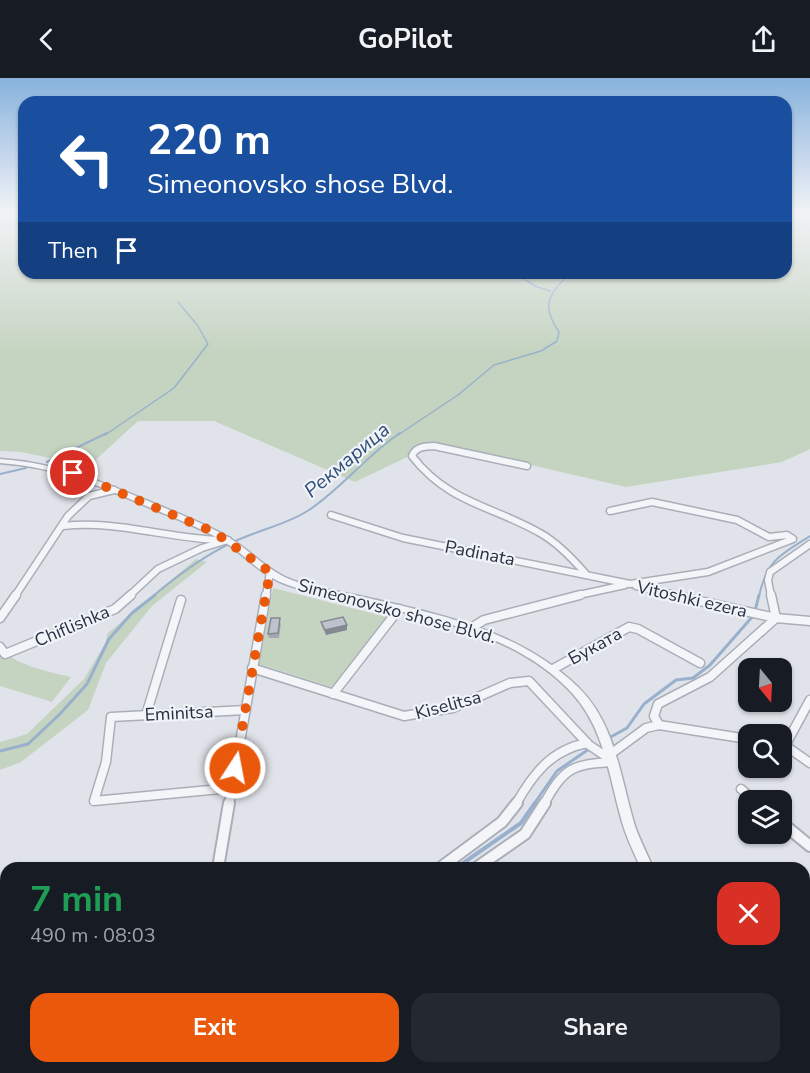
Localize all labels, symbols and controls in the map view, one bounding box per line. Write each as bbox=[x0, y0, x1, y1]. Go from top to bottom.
text: GoPilot bbox=[358, 21, 452, 58]
icon: back bbox=[30, 23, 63, 56]
icon: share bbox=[747, 23, 780, 56]
text: 220 m bbox=[147, 112, 271, 169]
icon: left bbox=[48, 120, 126, 198]
text: Simeonovsko shose Blvd. bbox=[147, 166, 453, 203]
icon: arrive bbox=[110, 234, 143, 267]
text: Then bbox=[48, 236, 98, 266]
water label: Рекмарица bbox=[299, 416, 395, 504]
pin bbox=[47, 447, 98, 498]
icon: arrive bbox=[56, 456, 89, 489]
street label: Padinata bbox=[443, 534, 517, 572]
street label: Simeonovsko shose Blvd. bbox=[295, 573, 499, 649]
street label: Vitoshki ezera bbox=[633, 574, 750, 623]
street label: Chiflishka bbox=[31, 599, 113, 653]
street label: Буката bbox=[564, 621, 626, 671]
north arrow bbox=[738, 658, 792, 712]
map controls bbox=[738, 658, 792, 844]
street label: Kiselitsa bbox=[412, 685, 484, 725]
street label: Eminitsa bbox=[144, 699, 214, 727]
button: search bbox=[738, 724, 792, 778]
position arrow bbox=[203, 736, 267, 800]
button: layers bbox=[738, 790, 792, 844]
text: 7 min bbox=[30, 875, 123, 924]
button: close bbox=[717, 882, 780, 945]
text: 490 m · 08:03 bbox=[30, 922, 156, 949]
button: Exit bbox=[30, 993, 399, 1062]
button: Share bbox=[411, 993, 780, 1062]

